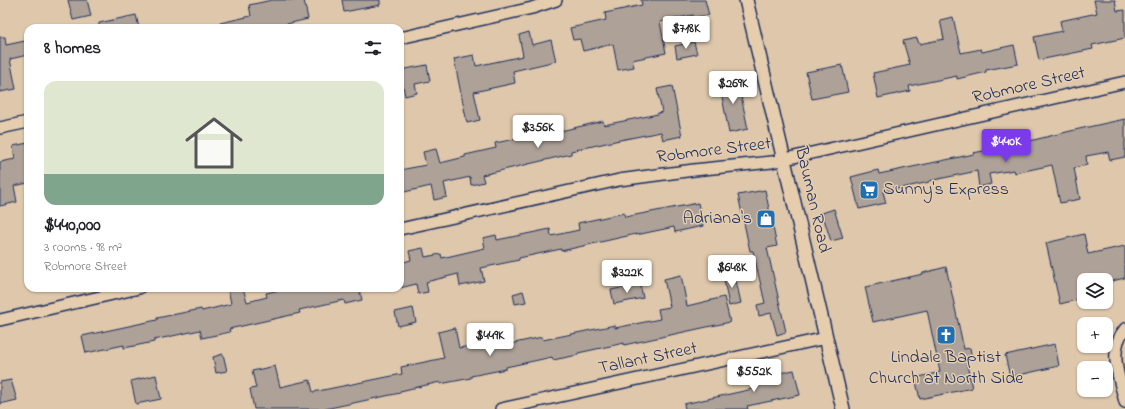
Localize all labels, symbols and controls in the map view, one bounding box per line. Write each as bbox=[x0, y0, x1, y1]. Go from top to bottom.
pin: $718K bbox=[658, 16, 714, 50]
text: $718K bbox=[672, 19, 700, 38]
text: 8 homes bbox=[44, 36, 101, 61]
icon: filters bbox=[362, 37, 384, 59]
street label: Robmore Street bbox=[970, 60, 1088, 112]
pin: $269K bbox=[705, 71, 761, 105]
text: $269K bbox=[718, 74, 748, 93]
icon: home bbox=[178, 107, 250, 179]
pin: $356K bbox=[510, 115, 566, 149]
text: $356K bbox=[522, 118, 554, 137]
pin: $440K bbox=[978, 129, 1034, 163]
street label: Robmore Street bbox=[655, 131, 773, 171]
text: $440K bbox=[991, 132, 1021, 151]
street label: Bauman Road bbox=[787, 143, 837, 256]
place label: Sunny's Express bbox=[883, 177, 1009, 203]
supermarket icon: Sunny's Express bbox=[858, 179, 880, 201]
place label: Adriana's bbox=[683, 206, 752, 232]
shop icon: Adriana's bbox=[755, 208, 777, 230]
text: $440,000 bbox=[44, 213, 101, 238]
text: 3 rooms · 98 m² bbox=[44, 238, 122, 257]
pin: $648K bbox=[704, 255, 760, 289]
text: Robmore Street bbox=[44, 257, 127, 276]
text: $648K bbox=[717, 258, 747, 277]
pin: $322K bbox=[599, 260, 655, 294]
text: $322K bbox=[611, 263, 643, 282]
map controls bbox=[1077, 273, 1113, 397]
button: layers bbox=[1077, 273, 1113, 309]
button: + bbox=[1077, 317, 1113, 353]
pin: $449K bbox=[462, 323, 518, 357]
church icon: Lindale Baptist Church at North Side bbox=[935, 324, 957, 346]
text: $449K bbox=[476, 326, 504, 345]
street label: Tallant Street bbox=[596, 336, 700, 382]
place label: Lindale Baptist Church at North Side bbox=[869, 345, 1024, 392]
pin: $552K bbox=[726, 359, 782, 393]
button: − bbox=[1077, 361, 1113, 397]
text: $552K bbox=[736, 362, 772, 381]

